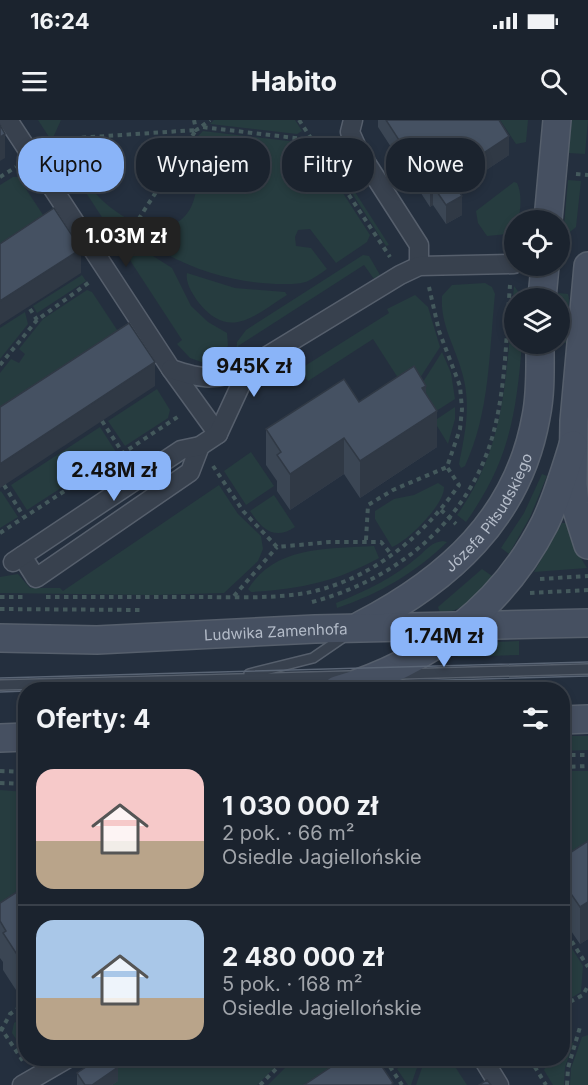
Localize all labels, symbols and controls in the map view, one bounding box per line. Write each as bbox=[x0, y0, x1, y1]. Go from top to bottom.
text: 16:24 bbox=[30, 8, 90, 34]
icon: menu bbox=[18, 65, 51, 98]
text: Habito bbox=[251, 65, 337, 98]
icon: search bbox=[537, 65, 570, 98]
chip: Kupno bbox=[18, 138, 124, 192]
chip: Wynajem bbox=[136, 138, 270, 192]
chip: Filtry bbox=[282, 138, 374, 192]
chip: Nowe bbox=[386, 138, 485, 192]
map controls bbox=[504, 210, 570, 354]
button: locate bbox=[504, 210, 570, 276]
pin: 1.03M zł bbox=[64, 217, 188, 268]
text: 1.03M zł bbox=[85, 224, 167, 248]
button: layers bbox=[504, 288, 570, 354]
pin: 945K zł bbox=[199, 347, 309, 398]
text: 945K zł bbox=[216, 354, 292, 378]
street label: Józefa Piłsudskiego bbox=[441, 450, 536, 576]
pin: 2.48M zł bbox=[52, 451, 176, 502]
text: 2.48M zł bbox=[71, 458, 157, 482]
pin: 1.74M zł bbox=[382, 617, 506, 668]
street label: Ludwika Zamenhofa bbox=[204, 619, 348, 644]
text: 1.74M zł bbox=[404, 624, 484, 648]
icon: filters bbox=[519, 702, 552, 735]
text: Oferty: 4 bbox=[36, 703, 151, 734]
text: 1 030 000 zł bbox=[222, 790, 378, 821]
icon: home bbox=[84, 793, 156, 865]
text: 2 pok. · 66 m² bbox=[222, 821, 355, 845]
text: Osiedle Jagiellońskie bbox=[222, 845, 422, 869]
text: 2 480 000 zł bbox=[222, 941, 383, 972]
icon: home bbox=[84, 944, 156, 1016]
text: 5 pok. · 168 m² bbox=[222, 972, 363, 996]
text: Osiedle Jagiellońskie bbox=[222, 996, 422, 1020]

